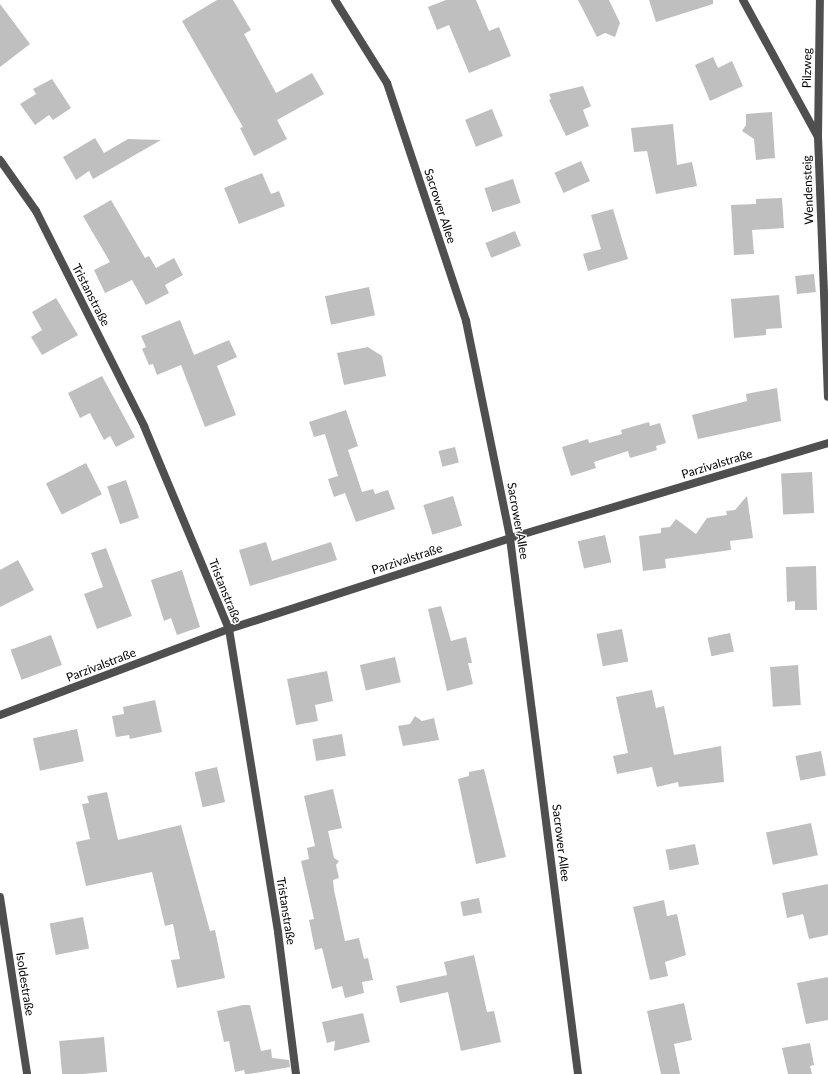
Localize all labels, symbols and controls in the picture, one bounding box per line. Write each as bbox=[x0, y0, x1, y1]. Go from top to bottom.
street label: Pilzweg bbox=[799, 48, 815, 88]
street label: Wendensteig bbox=[800, 155, 816, 225]
street label: Sacrower Allee bbox=[421, 166, 459, 246]
street label: Tristanstraße bbox=[69, 261, 113, 329]
street label: Parzivalstraße bbox=[680, 446, 754, 482]
street label: Sacrower Allee bbox=[504, 481, 532, 561]
street label: Parzivalstraße bbox=[370, 541, 444, 577]
street label: Tristanstraße bbox=[206, 557, 244, 625]
street label: Parzivalstraße bbox=[64, 645, 138, 685]
street label: Sacrower Allee bbox=[549, 803, 573, 883]
street label: Tristanstraße bbox=[274, 876, 298, 946]
street label: Isoldestraße bbox=[13, 951, 37, 1017]

